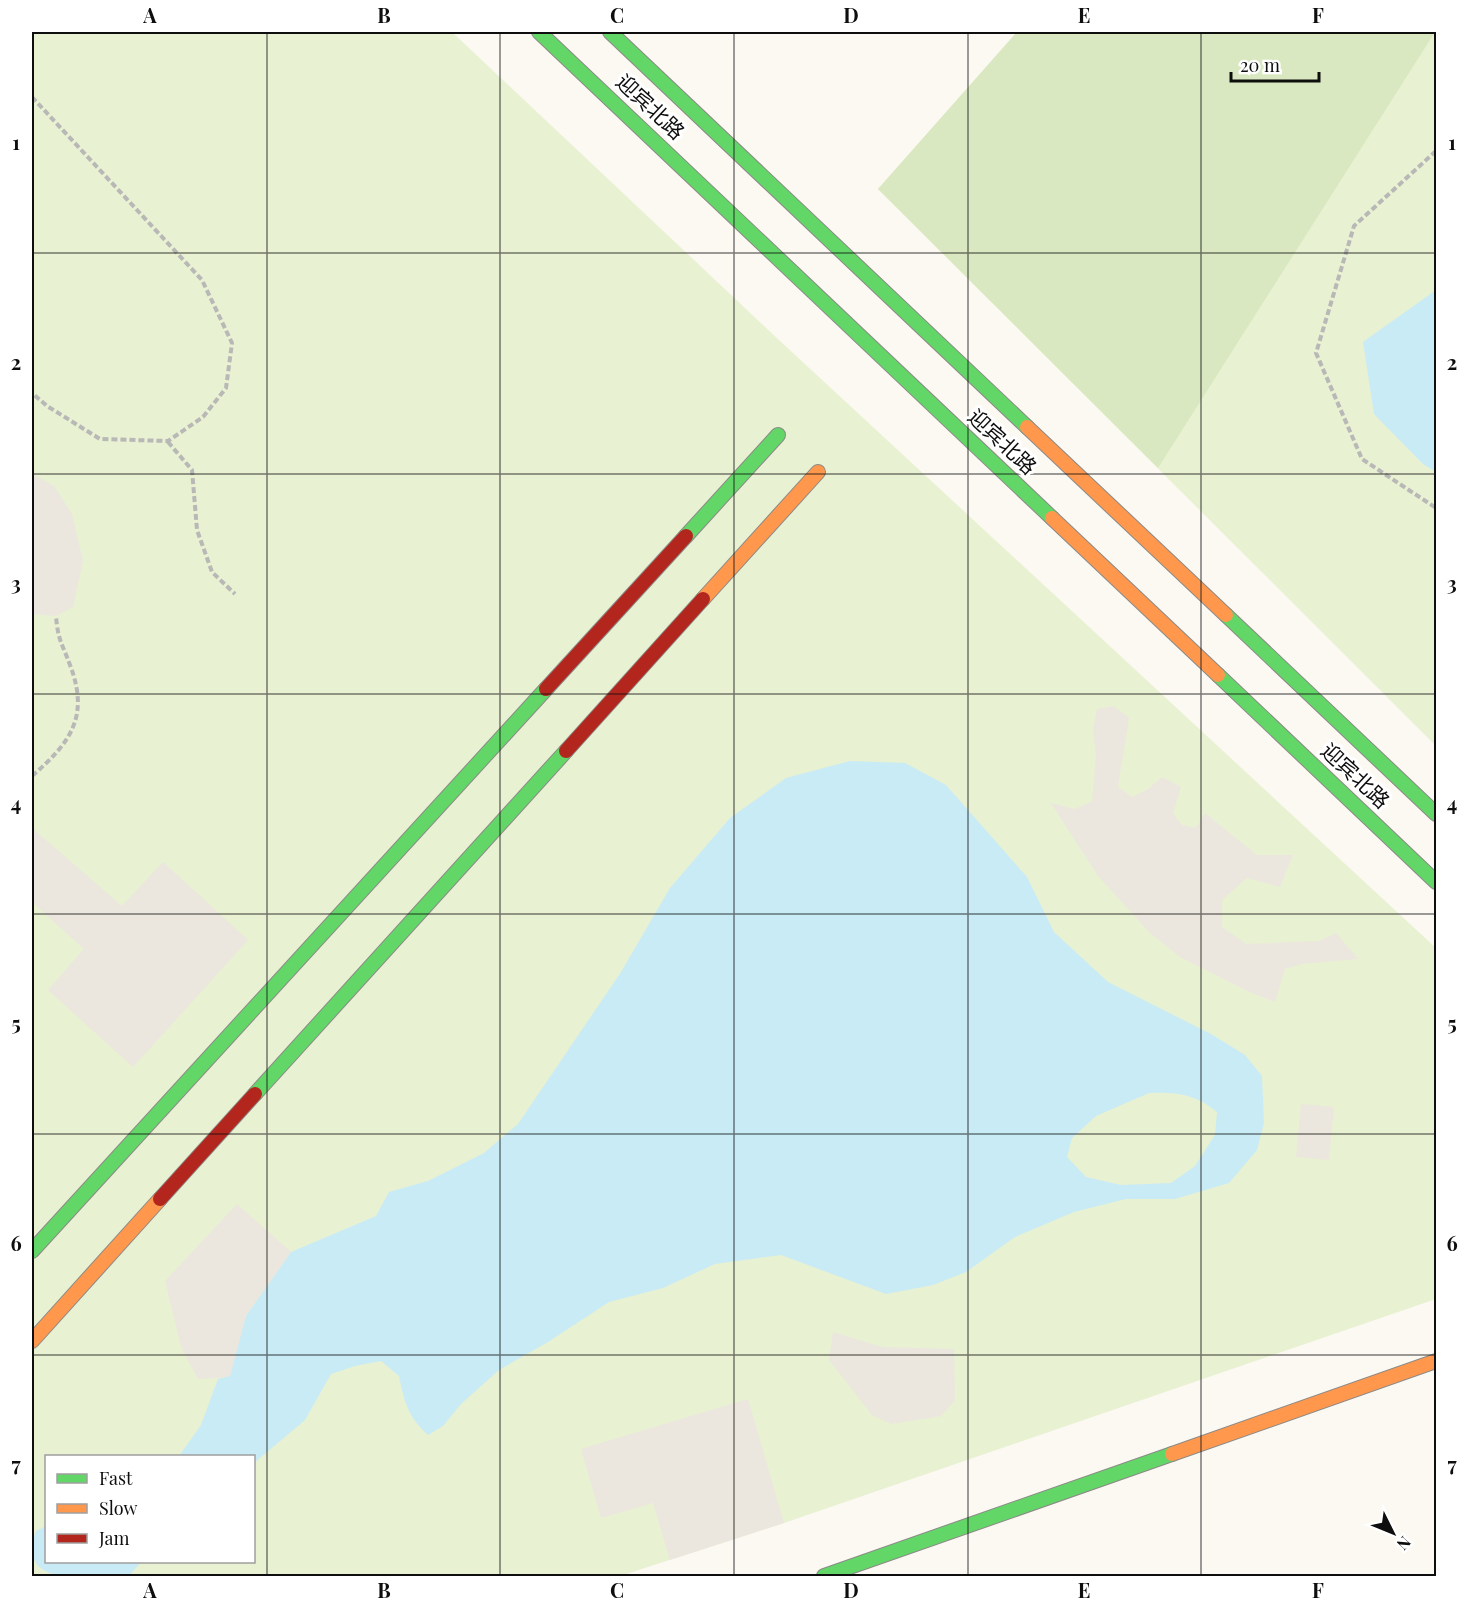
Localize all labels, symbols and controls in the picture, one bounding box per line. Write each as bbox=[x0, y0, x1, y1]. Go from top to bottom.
text: A bbox=[142, 1, 157, 28]
text: B bbox=[377, 1, 391, 28]
text: C bbox=[610, 1, 624, 28]
text: D bbox=[843, 1, 859, 28]
text: E bbox=[1078, 1, 1090, 28]
text: F bbox=[1312, 1, 1324, 28]
scale bar bbox=[1231, 45, 1320, 83]
text: 20 m bbox=[1240, 53, 1280, 77]
street label: 迎宾北路 bbox=[611, 67, 692, 144]
text: 1 bbox=[12, 128, 20, 155]
text: 1 bbox=[1448, 128, 1456, 155]
text: 2 bbox=[11, 348, 21, 375]
text: 2 bbox=[1447, 348, 1457, 375]
street label: 迎宾北路 bbox=[963, 402, 1044, 479]
text: 3 bbox=[11, 569, 21, 596]
text: 3 bbox=[1447, 569, 1457, 596]
street label: 迎宾北路 bbox=[1316, 736, 1397, 813]
text: 4 bbox=[11, 789, 21, 816]
text: 4 bbox=[1447, 789, 1457, 816]
text: 5 bbox=[11, 1009, 21, 1036]
text: 5 bbox=[1447, 1009, 1457, 1036]
text: 6 bbox=[10, 1229, 22, 1256]
text: 6 bbox=[1446, 1229, 1458, 1256]
text: 7 bbox=[11, 1450, 21, 1477]
text: 7 bbox=[1447, 1450, 1457, 1477]
legend bbox=[45, 1455, 255, 1563]
text: Fast bbox=[99, 1466, 133, 1490]
text: Slow bbox=[99, 1496, 137, 1520]
north arrow bbox=[1363, 1503, 1423, 1563]
text: Jam bbox=[98, 1526, 129, 1550]
text: N bbox=[1392, 1532, 1416, 1555]
text: A bbox=[142, 1576, 157, 1603]
text: B bbox=[377, 1576, 391, 1603]
text: C bbox=[610, 1576, 624, 1603]
text: D bbox=[843, 1576, 859, 1603]
text: E bbox=[1078, 1576, 1090, 1603]
text: F bbox=[1312, 1576, 1324, 1603]

